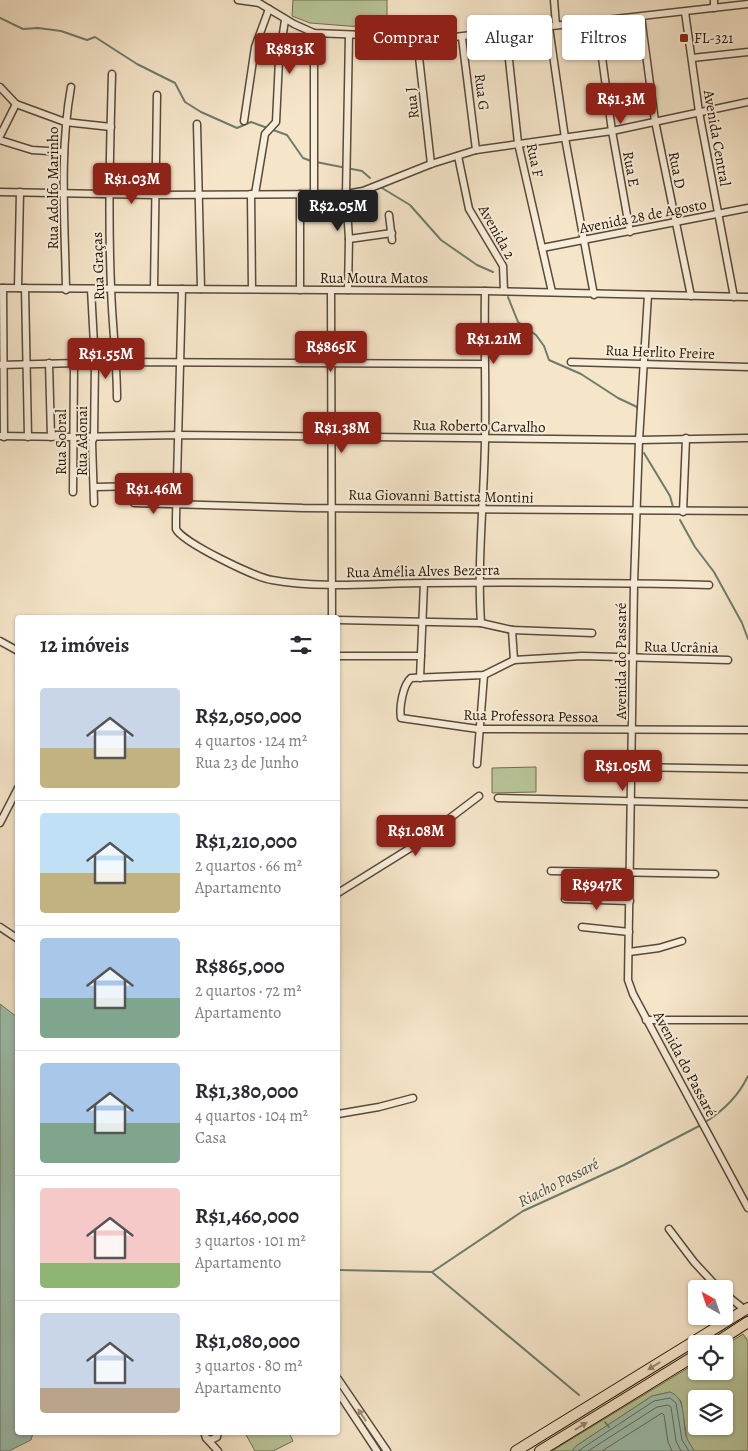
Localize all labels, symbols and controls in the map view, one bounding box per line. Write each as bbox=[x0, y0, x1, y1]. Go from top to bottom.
chip: Comprar bbox=[355, 15, 457, 60]
chip: Alugar bbox=[467, 15, 552, 60]
chip: Filtros bbox=[562, 15, 645, 60]
place label: FL-321 bbox=[694, 28, 733, 48]
pin: R$813K bbox=[249, 32, 331, 75]
marker: FL-321 bbox=[678, 32, 690, 44]
text: R$813K bbox=[266, 38, 314, 60]
street label: Rua G bbox=[470, 73, 494, 111]
pin: R$1.3M bbox=[580, 82, 662, 125]
street label: Rua J bbox=[400, 86, 424, 120]
street label: Avenida Central bbox=[699, 87, 735, 188]
text: R$1.3M bbox=[597, 88, 645, 110]
street label: Rua Adolfo Marinho bbox=[43, 127, 63, 249]
street label: Rua F bbox=[522, 141, 548, 179]
street label: Rua E bbox=[618, 150, 644, 188]
street label: Rua D bbox=[664, 150, 690, 190]
pin: R$1.03M bbox=[86, 162, 178, 205]
text: R$1.03M bbox=[104, 168, 160, 190]
pin: R$2.05M bbox=[292, 190, 384, 232]
street label: Avenida 28 de Agosto bbox=[577, 194, 708, 238]
text: R$2.05M bbox=[309, 195, 367, 217]
street label: Avenida 2 bbox=[473, 200, 520, 263]
street label: Rua Graças bbox=[87, 232, 109, 300]
street label: Rua Moura Matos bbox=[320, 268, 428, 288]
pin: R$1.21M bbox=[448, 322, 540, 365]
text: R$1.21M bbox=[467, 328, 521, 350]
pin: R$865K bbox=[290, 330, 372, 373]
text: R$865K bbox=[306, 336, 356, 358]
pin: R$1.55M bbox=[60, 338, 152, 380]
street label: Rua Herlito Freire bbox=[605, 340, 715, 364]
text: R$1.55M bbox=[79, 343, 133, 365]
street label: Rua Adonai bbox=[72, 406, 92, 476]
street label: Rua Sobral bbox=[51, 409, 71, 475]
pin: R$1.38M bbox=[296, 412, 388, 454]
street label: Rua Roberto Carvalho bbox=[412, 415, 546, 437]
text: R$1.38M bbox=[314, 417, 370, 439]
pin: R$1.46M bbox=[108, 472, 200, 515]
text: R$1.46M bbox=[126, 478, 182, 500]
street label: Rua Giovanni Battista Montini bbox=[348, 484, 534, 508]
street label: Rua Amélia Alves Bezerra bbox=[346, 560, 500, 582]
street label: Avenida do Passaré bbox=[611, 602, 631, 720]
text: 12 imóveis bbox=[40, 631, 129, 659]
icon: filters bbox=[287, 631, 315, 659]
street label: Rua Ucrânia bbox=[643, 636, 719, 658]
text: R$2,050,000 bbox=[195, 702, 301, 730]
street label: Rua Professora Pessoa bbox=[463, 705, 599, 727]
icon: home bbox=[80, 708, 140, 768]
text: 4 quartos · 124 m² bbox=[195, 730, 307, 752]
pin: R$1.05M bbox=[577, 750, 669, 792]
text: Rua 23 de Junho bbox=[195, 752, 299, 774]
text: R$1.05M bbox=[595, 755, 651, 777]
pin: R$1.08M bbox=[370, 814, 462, 857]
text: R$1.08M bbox=[387, 820, 445, 842]
text: R$1,210,000 bbox=[195, 827, 297, 855]
icon: home bbox=[80, 833, 140, 893]
text: 2 quartos · 66 m² bbox=[195, 855, 302, 877]
pin: R$947K bbox=[556, 868, 638, 911]
text: R$947K bbox=[572, 874, 622, 896]
text: Apartamento bbox=[195, 877, 281, 899]
text: R$865,000 bbox=[195, 952, 284, 980]
icon: home bbox=[80, 958, 140, 1018]
text: 2 quartos · 72 m² bbox=[195, 980, 302, 1002]
text: Apartamento bbox=[195, 1002, 281, 1024]
street label: Avenida do Passaré bbox=[648, 1007, 721, 1121]
text: R$1,380,000 bbox=[195, 1077, 298, 1105]
icon: home bbox=[80, 1083, 140, 1143]
text: 4 quartos · 104 m² bbox=[195, 1105, 308, 1127]
text: Casa bbox=[195, 1127, 226, 1149]
water label: Riacho Passaré bbox=[514, 1153, 603, 1213]
text: R$1,460,000 bbox=[195, 1202, 299, 1230]
icon: home bbox=[80, 1208, 140, 1268]
text: 3 quartos · 101 m² bbox=[195, 1230, 306, 1252]
text: Apartamento bbox=[195, 1252, 281, 1274]
north arrow bbox=[688, 1280, 732, 1325]
map controls bbox=[688, 1280, 733, 1435]
text: R$1,080,000 bbox=[195, 1327, 300, 1355]
icon: home bbox=[80, 1333, 140, 1393]
button: locate bbox=[688, 1335, 733, 1380]
text: 3 quartos · 80 m² bbox=[195, 1355, 303, 1377]
one-way arrow bbox=[647, 1361, 660, 1370]
text: Apartamento bbox=[195, 1377, 281, 1399]
button: layers bbox=[688, 1390, 733, 1435]
one-way arrow bbox=[357, 1408, 367, 1422]
one-way arrow bbox=[575, 1421, 588, 1430]

